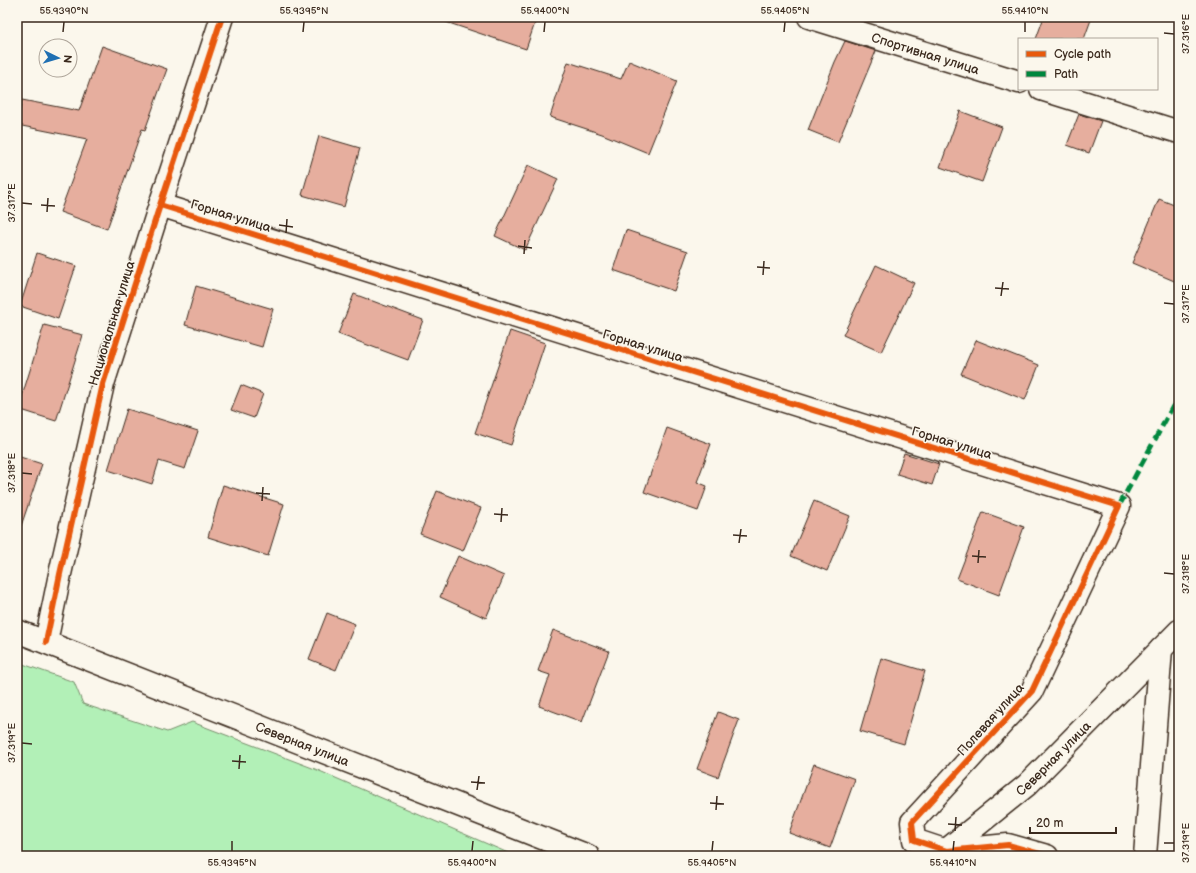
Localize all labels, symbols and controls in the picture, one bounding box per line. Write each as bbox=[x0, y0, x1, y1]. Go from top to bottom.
text: 55.9390°N bbox=[39, 5, 89, 17]
text: 55.9395°N bbox=[280, 5, 328, 17]
text: 55.9400°N bbox=[520, 5, 570, 17]
text: 55.9405°N bbox=[761, 5, 809, 17]
text: 55.9410°N bbox=[1001, 5, 1049, 17]
text: 37.316°E bbox=[1180, 14, 1192, 54]
street label: Спортивная улица bbox=[869, 30, 981, 78]
north arrow bbox=[38, 38, 78, 78]
legend bbox=[1018, 38, 1158, 90]
text: Cycle path bbox=[1054, 47, 1111, 62]
text: N bbox=[61, 54, 74, 64]
text: Path bbox=[1054, 67, 1079, 82]
text: 37.317°E bbox=[6, 183, 18, 223]
street label: Горная улица bbox=[189, 196, 273, 236]
street label: Национальная улица bbox=[85, 259, 139, 388]
text: 37.317°E bbox=[1180, 284, 1192, 324]
street label: Горная улица bbox=[601, 326, 685, 366]
street label: Горная улица bbox=[910, 423, 994, 463]
text: 37.318°E bbox=[6, 453, 18, 493]
text: 37.318°E bbox=[1180, 554, 1192, 594]
street label: Полевая улица bbox=[954, 680, 1028, 759]
street label: Северная улица bbox=[1013, 718, 1095, 800]
street label: Северная улица bbox=[253, 719, 352, 770]
text: 37.319°E bbox=[6, 723, 18, 763]
scale bar bbox=[1030, 809, 1116, 835]
text: 20 m bbox=[1036, 816, 1063, 831]
text: 37.319°E bbox=[1180, 823, 1192, 863]
text: 55.9395°N bbox=[208, 857, 256, 869]
text: 55.9400°N bbox=[447, 857, 497, 869]
text: 55.9405°N bbox=[688, 857, 736, 869]
text: 55.9410°N bbox=[929, 857, 977, 869]

